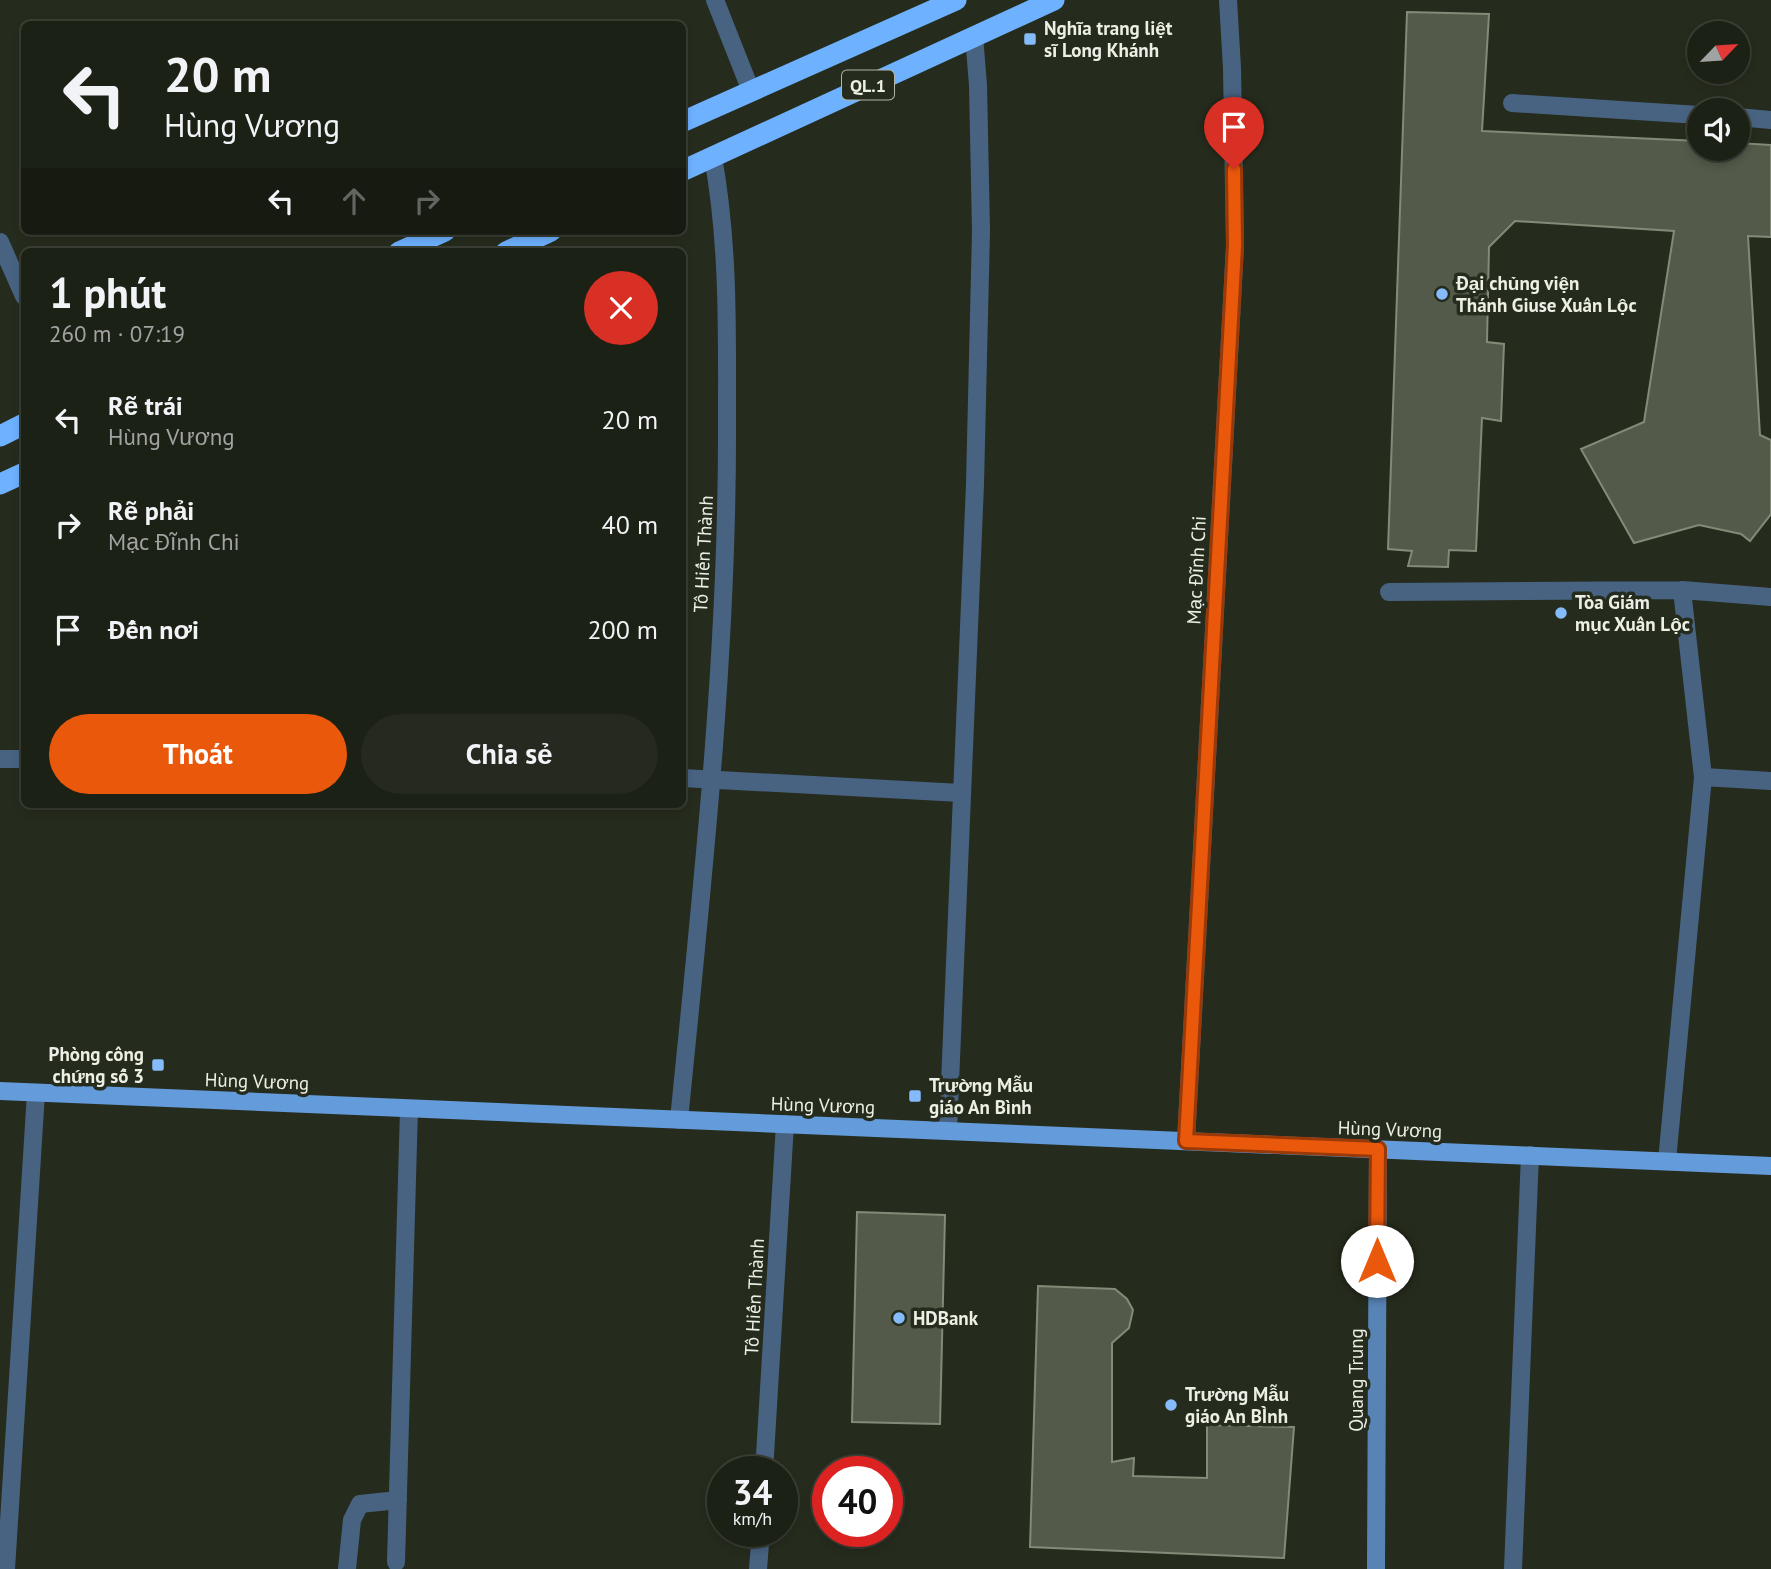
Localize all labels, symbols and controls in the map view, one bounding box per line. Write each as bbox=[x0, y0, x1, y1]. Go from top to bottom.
place label: Nghĩa trang liệt sĩ Long Khánh bbox=[1044, 16, 1173, 62]
north arrow bbox=[1687, 21, 1750, 84]
map controls bbox=[1687, 21, 1750, 161]
marker: Nghĩa trang liệt sĩ Long Khánh bbox=[1022, 31, 1038, 47]
text: 20 m bbox=[164, 42, 271, 106]
icon: left bbox=[49, 49, 140, 140]
road number: QL.1 bbox=[842, 70, 894, 100]
pin bbox=[1204, 97, 1264, 169]
button: sound bbox=[1687, 98, 1750, 161]
text: Hùng Vương bbox=[164, 104, 340, 146]
icon: arrive bbox=[1215, 108, 1253, 146]
icon: left bbox=[262, 182, 300, 220]
icon: ahead bbox=[335, 182, 373, 220]
icon: right bbox=[408, 182, 446, 220]
text: 1 phút bbox=[49, 265, 166, 320]
button: close bbox=[584, 271, 658, 345]
place label: Đại chủng viện Thánh Giuse Xuân Lộc bbox=[1455, 271, 1637, 317]
marker: Đại chủng viện Thánh Giuse Xuân Lộc bbox=[1434, 286, 1450, 302]
text: 260 m · 07:19 bbox=[49, 319, 185, 348]
text: Rẽ trái bbox=[108, 389, 183, 422]
icon: left bbox=[49, 401, 87, 439]
text: 20 m bbox=[602, 403, 658, 436]
text: Hùng Vương bbox=[108, 422, 235, 451]
text: Rẽ phải bbox=[108, 494, 194, 527]
street label: Tô Hiến Thành bbox=[688, 495, 718, 613]
icon: right bbox=[49, 506, 87, 544]
text: 40 m bbox=[602, 508, 658, 541]
street label: Mạc Đĩnh Chi bbox=[1181, 515, 1211, 625]
text: Mạc Đĩnh Chi bbox=[108, 527, 240, 556]
place label: Tòa Giám mục Xuân Lộc bbox=[1575, 590, 1690, 636]
marker: Tòa Giám mục Xuân Lộc bbox=[1553, 605, 1569, 621]
icon: arrive bbox=[49, 611, 87, 649]
text: Đến nơi bbox=[108, 613, 199, 646]
text: 200 m bbox=[587, 613, 658, 646]
button: Thoát bbox=[49, 714, 347, 794]
button: Chia sẻ bbox=[361, 714, 658, 794]
place label: Phòng công chứng số 3 bbox=[49, 1042, 144, 1088]
marker: Phòng công chứng số 3 bbox=[150, 1057, 166, 1073]
street label: Hùng Vương bbox=[204, 1067, 310, 1095]
place label: Trường Mẫu giáo An Bình bbox=[929, 1073, 1033, 1119]
marker: Trường Mẫu giáo An Bình bbox=[907, 1088, 923, 1104]
street label: Hùng Vương bbox=[770, 1091, 876, 1119]
street label: Hùng Vương bbox=[1337, 1115, 1443, 1143]
position arrow bbox=[1340, 1224, 1414, 1298]
street label: Tô Hiến Thành bbox=[739, 1238, 769, 1356]
place label: HDBank bbox=[913, 1306, 979, 1330]
marker: HDBank bbox=[891, 1310, 907, 1326]
street label: Quang Trung bbox=[1344, 1328, 1368, 1432]
place label: Trường Mẫu giáo An BÌnh bbox=[1185, 1382, 1289, 1428]
marker: Trường Mẫu giáo An BÌnh bbox=[1163, 1397, 1179, 1413]
speed limit sign: 40 bbox=[812, 1456, 903, 1547]
text: 34 bbox=[733, 1469, 772, 1515]
text: km/h bbox=[733, 1507, 772, 1530]

